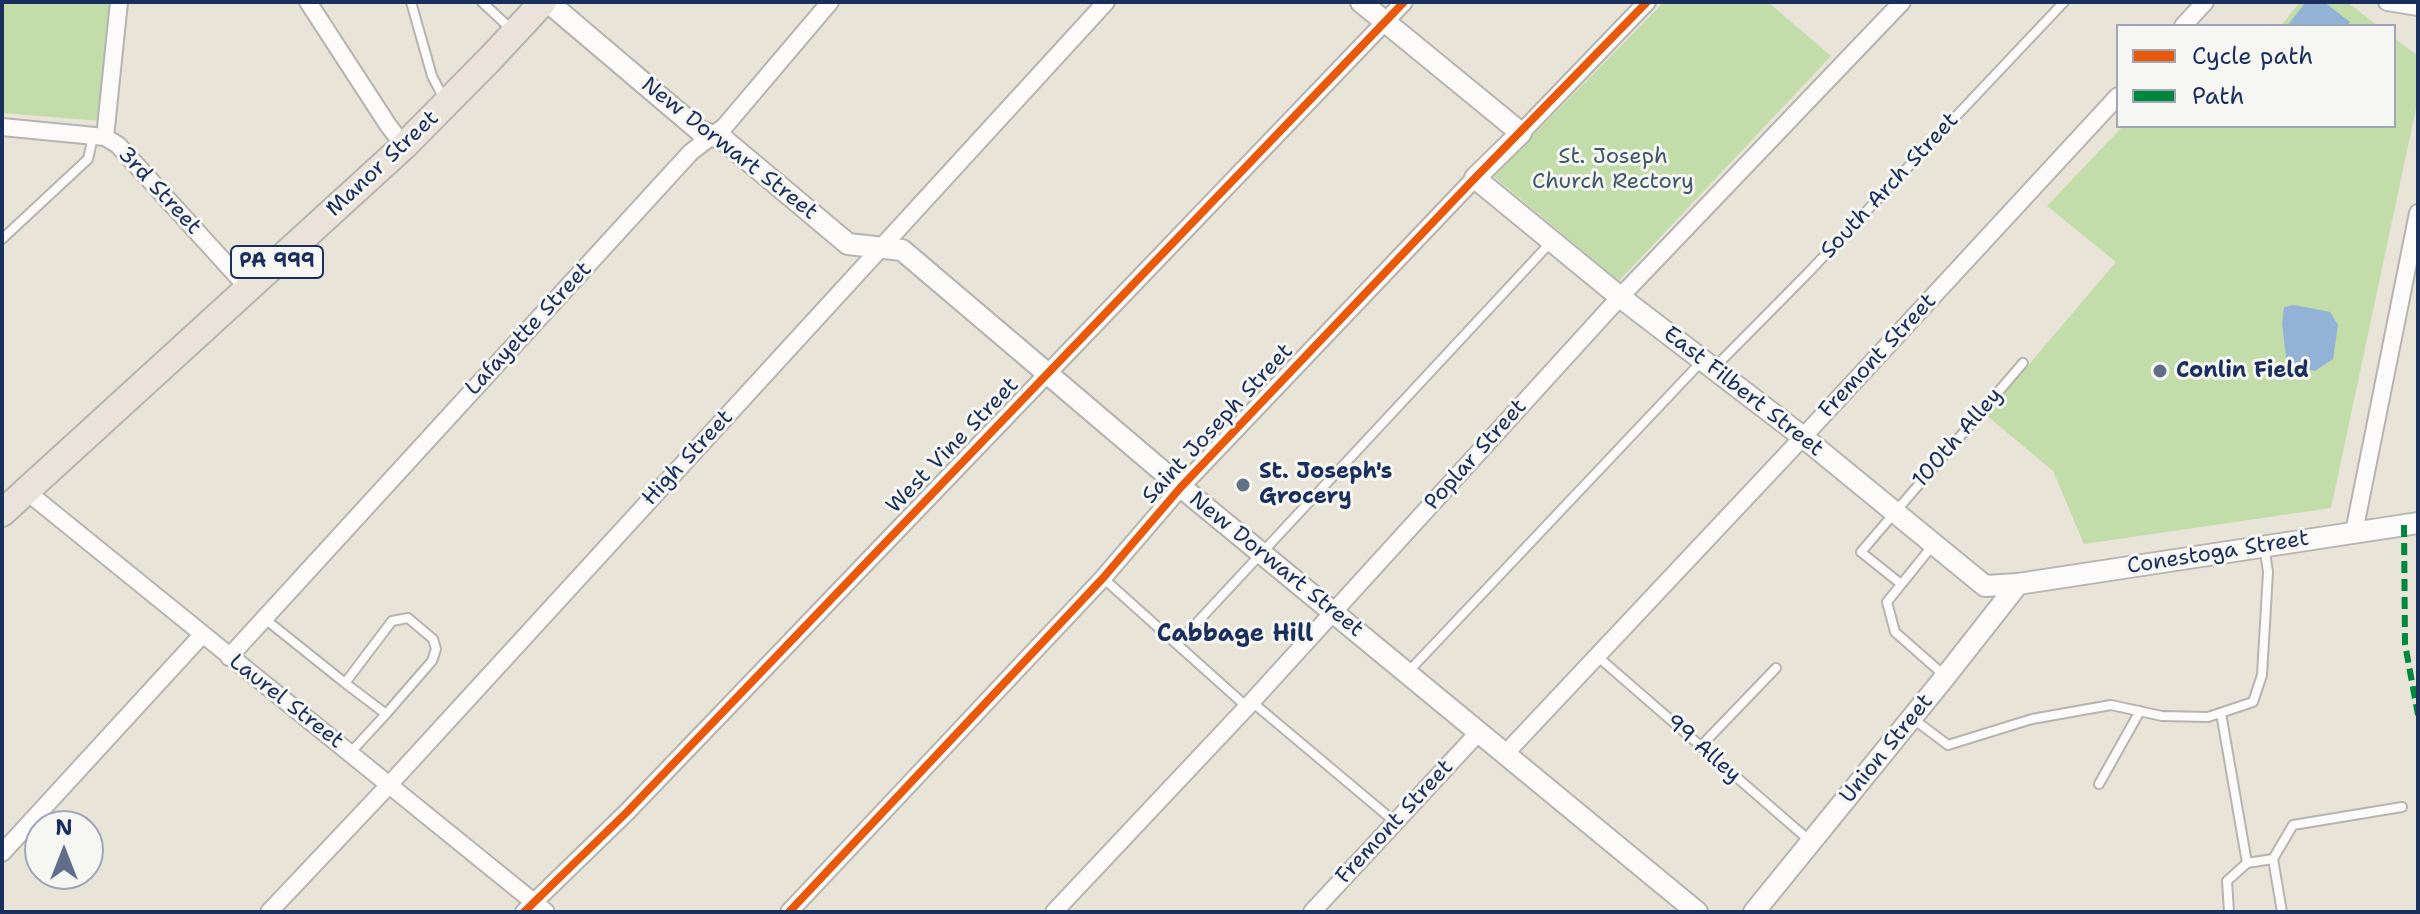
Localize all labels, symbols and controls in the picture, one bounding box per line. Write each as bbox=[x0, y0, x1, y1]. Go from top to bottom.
legend bbox=[2116, 24, 2396, 128]
text: Cycle path bbox=[2192, 40, 2313, 72]
street label: New Dorwart Street bbox=[636, 72, 822, 226]
text: Path bbox=[2192, 80, 2244, 112]
street label: Manor Street bbox=[321, 105, 445, 223]
street label: South Arch Street bbox=[1816, 108, 1964, 264]
street label: 3rd Street bbox=[112, 142, 206, 240]
park label: St. Joseph Church Rectory bbox=[1532, 144, 1694, 196]
road number: PA 999 bbox=[231, 246, 323, 278]
street label: Lafayette Street bbox=[460, 257, 598, 401]
street label: Fremont Street bbox=[1814, 289, 1942, 423]
street label: East Filbert Street bbox=[1658, 321, 1828, 463]
street label: Saint Joseph Street bbox=[1137, 339, 1299, 509]
place label: Conlin Field bbox=[2176, 358, 2309, 384]
marker: Conlin Field bbox=[2151, 362, 2169, 380]
street label: West Vine Street bbox=[881, 373, 1025, 519]
street label: 100th Alley bbox=[1908, 383, 2008, 493]
street label: Poplar Street bbox=[1419, 394, 1533, 516]
street label: High Street bbox=[637, 405, 739, 511]
place label: St. Joseph's Grocery bbox=[1259, 459, 1392, 510]
marker: St. Joseph's Grocery bbox=[1234, 476, 1252, 494]
street label: New Dorwart Street bbox=[1184, 487, 1368, 643]
street label: Conestoga Street bbox=[2125, 526, 2311, 580]
district label: Cabbage Hill bbox=[1157, 621, 1313, 649]
street label: Laurel Street bbox=[223, 649, 349, 755]
street label: Union Street bbox=[1835, 689, 1939, 809]
street label: 99 Alley bbox=[1660, 709, 1746, 789]
street label: Fremont Street bbox=[1331, 755, 1459, 889]
north arrow bbox=[24, 810, 104, 890]
text: N bbox=[55, 813, 73, 842]

